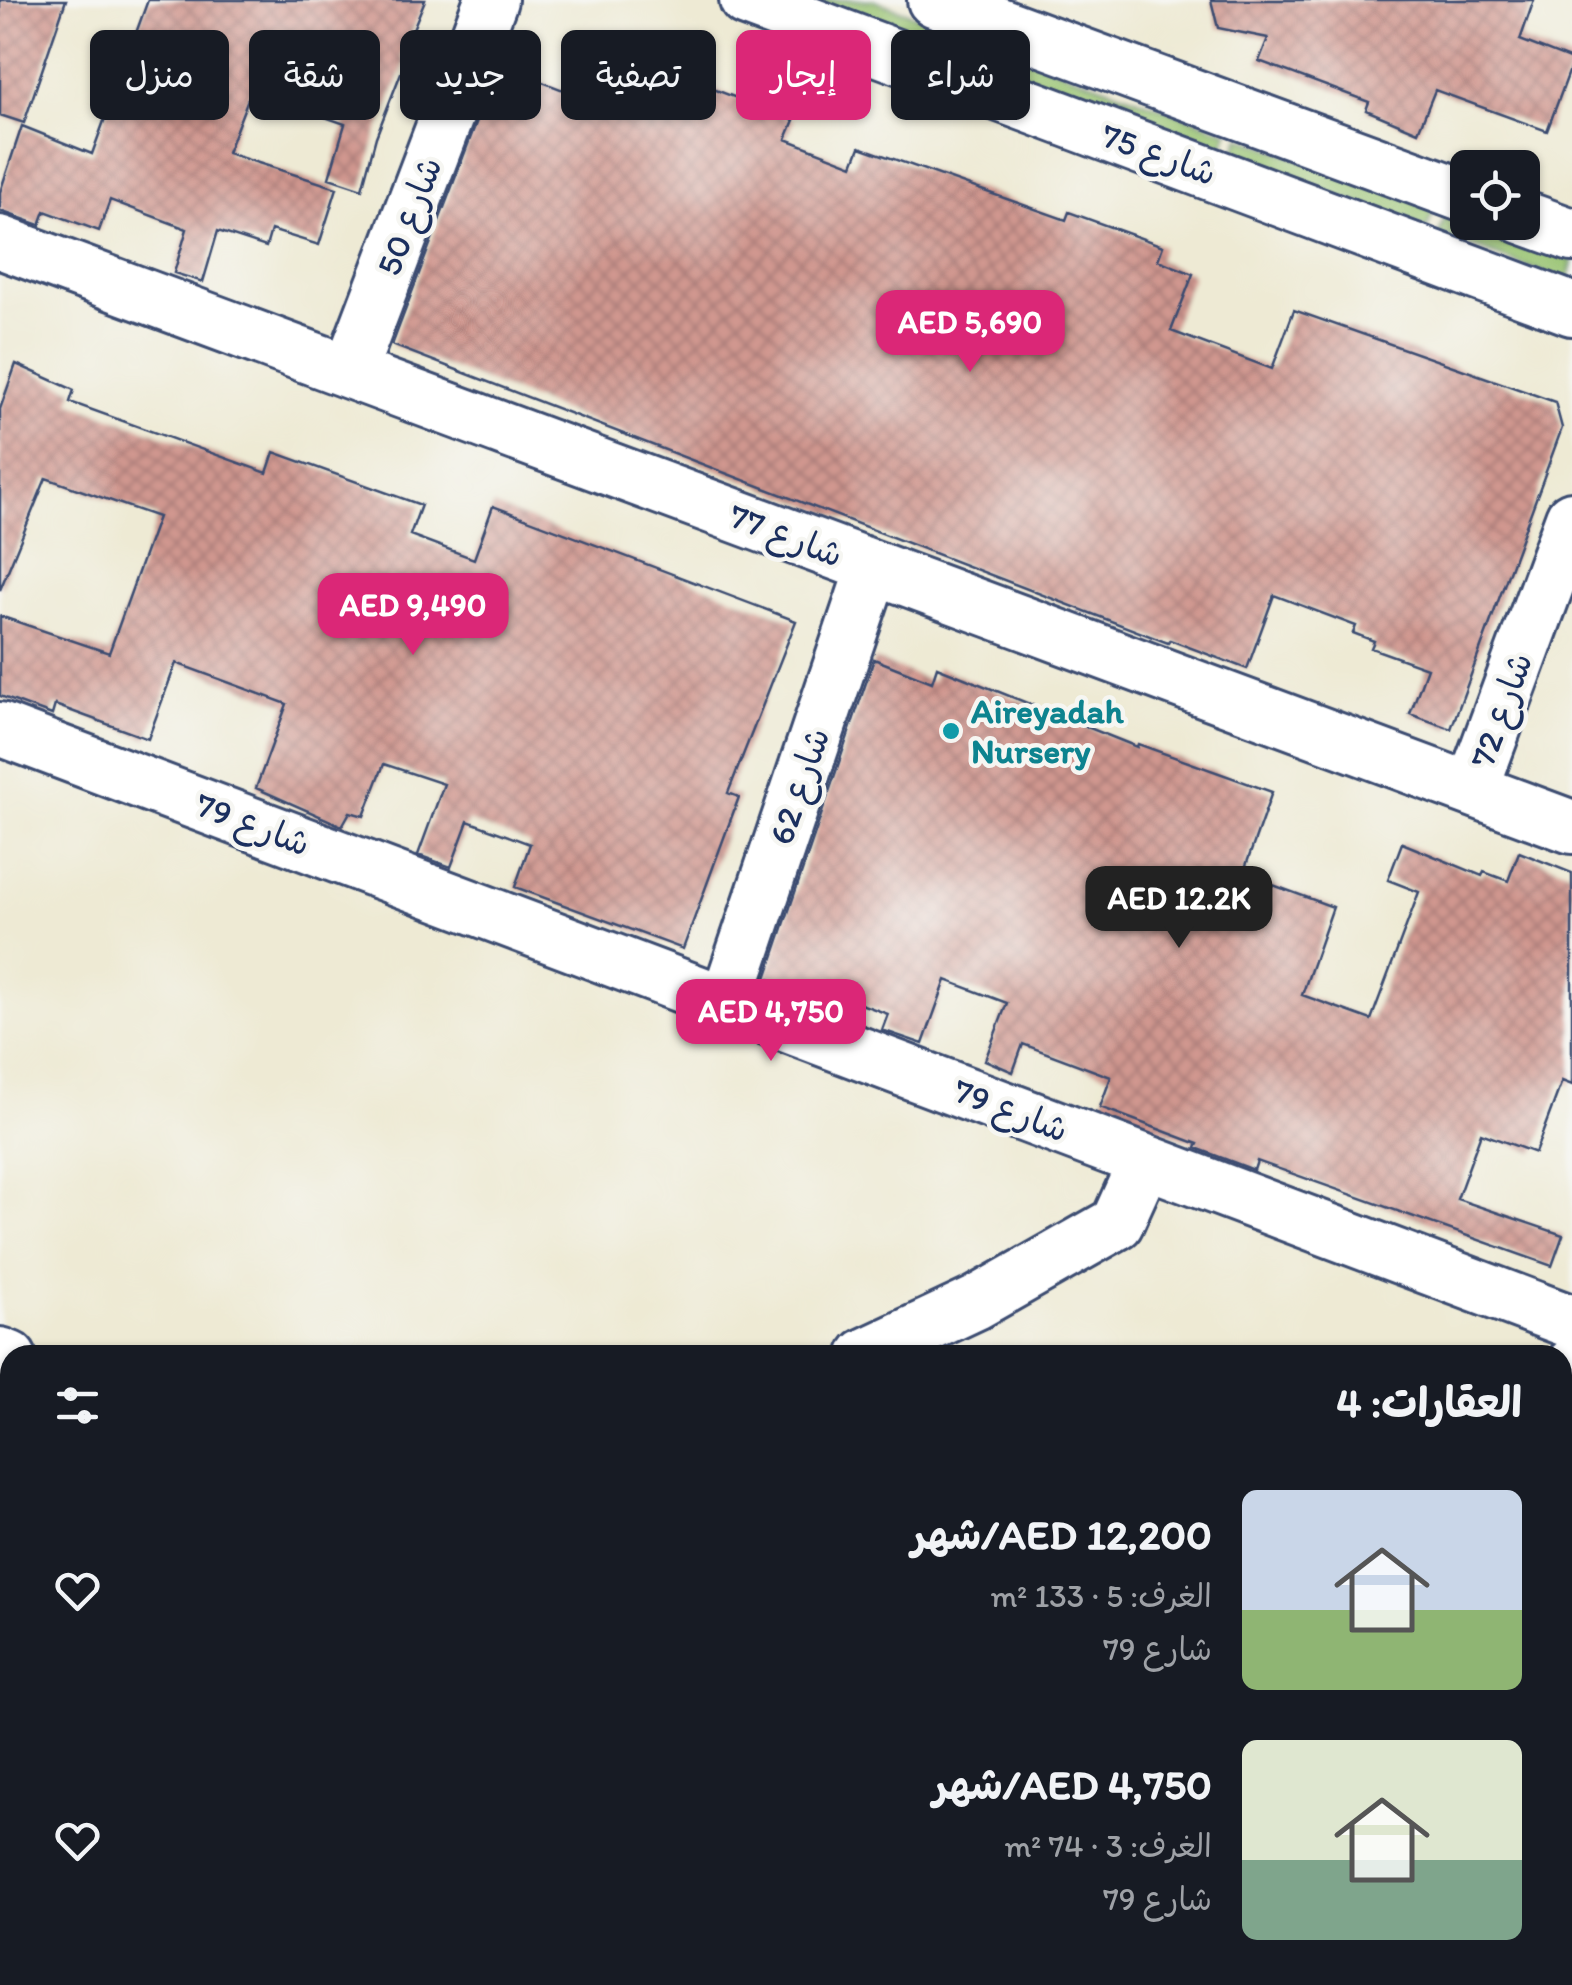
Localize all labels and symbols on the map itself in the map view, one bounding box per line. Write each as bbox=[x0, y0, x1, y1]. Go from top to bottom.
street label: شارع 75 bbox=[1094, 114, 1222, 198]
street label: شارع 50 bbox=[367, 151, 454, 283]
pin: AED 5,690 bbox=[856, 290, 1084, 375]
street label: شارع 77 bbox=[722, 494, 849, 580]
pin: AED 9,490 bbox=[299, 573, 527, 658]
street label: شارع 72 bbox=[1461, 647, 1545, 775]
place label: Aireyadah Nursery bbox=[971, 690, 1125, 772]
marker: Aireyadah Nursery bbox=[940, 720, 962, 742]
street label: شارع 62 bbox=[760, 722, 842, 851]
street label: شارع 79 bbox=[188, 783, 316, 869]
pin: AED 12.2K bbox=[1065, 866, 1293, 951]
pin: AED 4,750 bbox=[657, 979, 885, 1064]
street label: شارع 79 bbox=[946, 1069, 1074, 1155]

